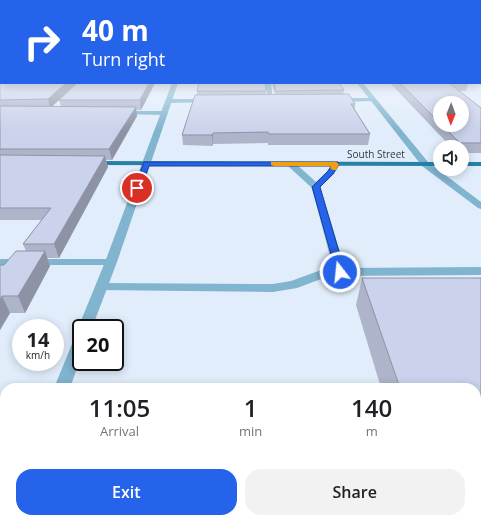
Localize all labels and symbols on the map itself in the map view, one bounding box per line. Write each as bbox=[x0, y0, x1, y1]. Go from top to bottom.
north arrow bbox=[433, 96, 469, 132]
street label: South Street bbox=[347, 147, 405, 161]
pin bbox=[120, 171, 154, 205]
position arrow bbox=[319, 251, 361, 293]
speed limit sign: 20 bbox=[72, 319, 124, 371]

